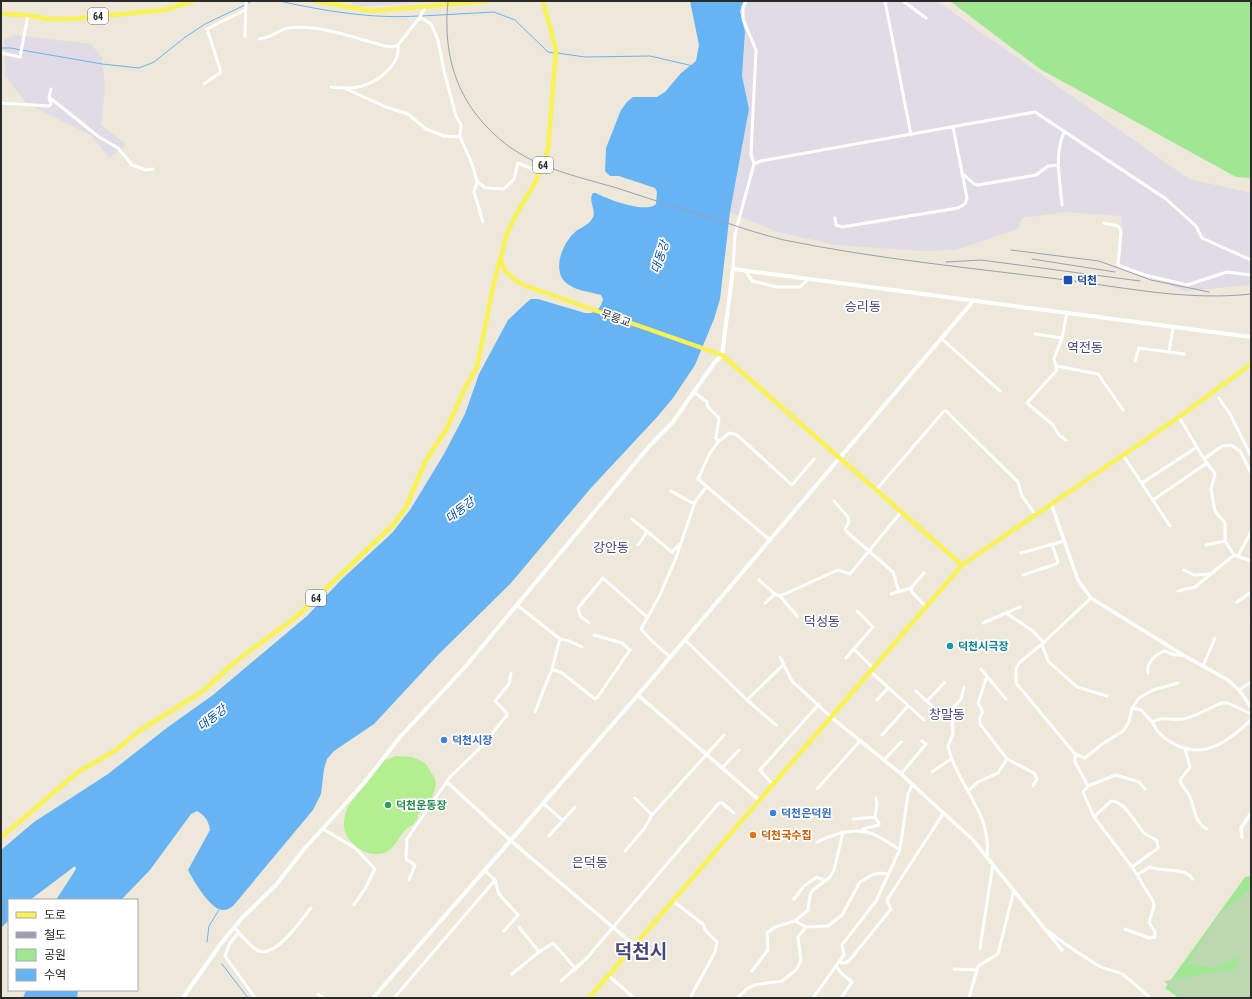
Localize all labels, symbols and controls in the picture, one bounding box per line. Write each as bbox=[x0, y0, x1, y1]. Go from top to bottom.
road number: 64 bbox=[88, 8, 108, 24]
road number: 64 bbox=[533, 157, 553, 173]
water label: 대동강 bbox=[648, 237, 673, 275]
marker: 덕천 bbox=[1062, 274, 1074, 286]
place label: 덕천 bbox=[1077, 274, 1097, 287]
district label: 승리동 bbox=[845, 299, 881, 314]
street label: 무릉교 bbox=[599, 307, 632, 330]
district label: 역전동 bbox=[1067, 340, 1103, 355]
water label: 대동강 bbox=[443, 493, 479, 526]
district label: 강안동 bbox=[593, 540, 629, 555]
road number: 64 bbox=[306, 590, 326, 606]
district label: 덕성동 bbox=[804, 614, 840, 629]
place label: 덕천시극장 bbox=[958, 640, 1009, 653]
marker: 덕천시극장 bbox=[945, 641, 955, 651]
water label: 대동강 bbox=[195, 701, 231, 734]
district label: 창말동 bbox=[929, 707, 965, 722]
place label: 덕천시장 bbox=[452, 734, 492, 747]
marker: 덕천시장 bbox=[439, 735, 449, 745]
place label: 덕천운동장 bbox=[396, 799, 447, 812]
marker: 덕천운동장 bbox=[383, 800, 393, 810]
place label: 덕천은덕원 bbox=[781, 807, 832, 820]
marker: 덕천은덕원 bbox=[768, 808, 778, 818]
place label: 덕천국수집 bbox=[761, 829, 812, 842]
marker: 덕천국수집 bbox=[748, 830, 758, 840]
district label: 은덕동 bbox=[572, 855, 608, 870]
legend bbox=[8, 899, 138, 991]
text: 도로 bbox=[44, 908, 66, 922]
text: 철도 bbox=[44, 928, 66, 942]
district label: 덕천시 bbox=[615, 940, 667, 963]
text: 공원 bbox=[44, 948, 66, 962]
text: 수역 bbox=[44, 968, 66, 982]

